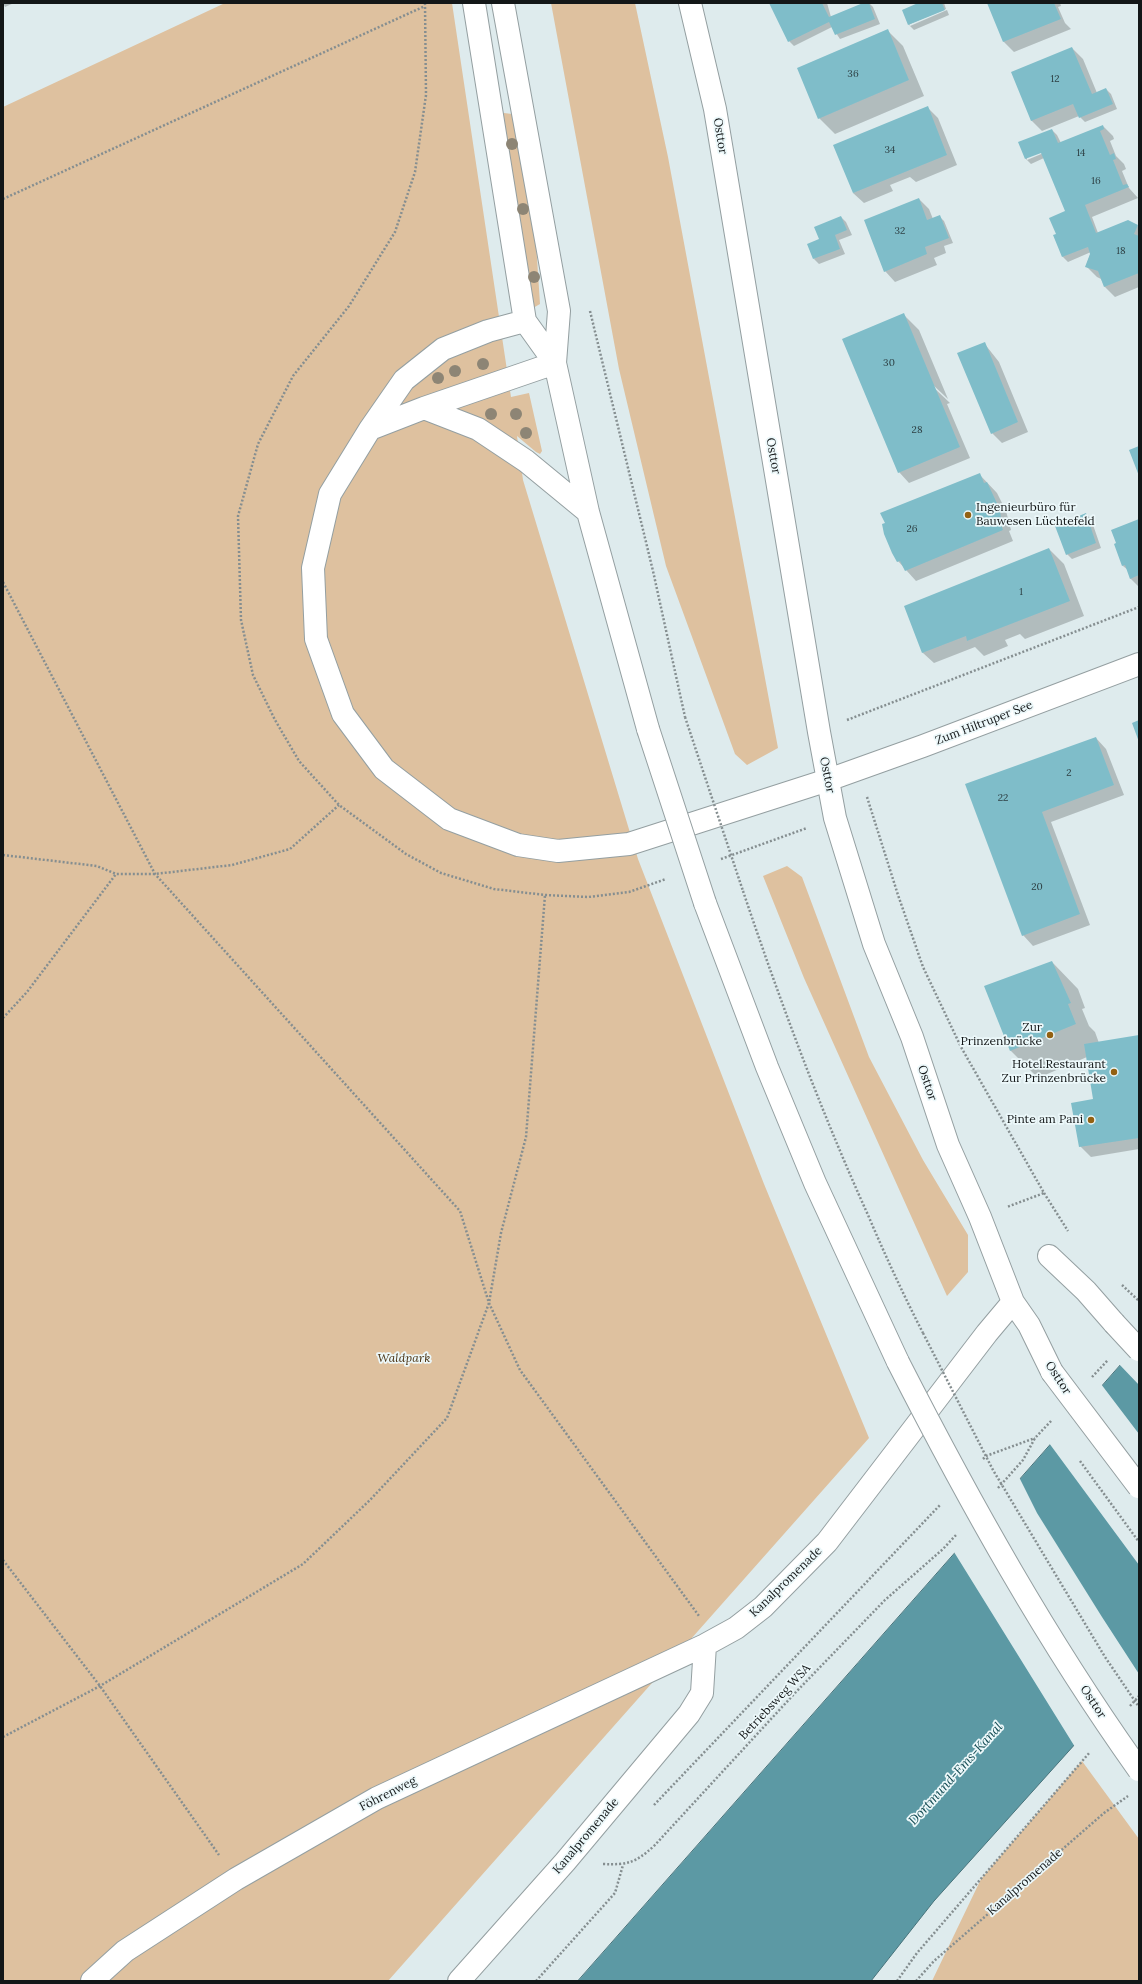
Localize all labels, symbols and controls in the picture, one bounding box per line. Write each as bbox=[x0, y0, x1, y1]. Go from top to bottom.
house number: 36 bbox=[847, 68, 859, 80]
house number: 12 bbox=[1050, 73, 1060, 85]
street label: Osttor bbox=[710, 117, 730, 155]
house number: 34 bbox=[885, 144, 895, 156]
house number: 14 bbox=[1076, 147, 1086, 159]
house number: 16 bbox=[1091, 175, 1101, 187]
house number: 32 bbox=[895, 225, 905, 237]
house number: 18 bbox=[1116, 245, 1126, 257]
house number: 30 bbox=[883, 357, 895, 369]
house number: 28 bbox=[912, 424, 922, 436]
street label: Osttor bbox=[763, 437, 783, 475]
place label: Ingenieurbüro für Bauwesen Lüchtefeld bbox=[976, 501, 1095, 529]
marker: Ingenieurbüro für Bauwesen Lüchtefeld bbox=[963, 510, 973, 520]
house number: 26 bbox=[906, 523, 918, 535]
house number: 1 bbox=[1019, 586, 1023, 598]
street label: Zum Hiltruper See bbox=[933, 698, 1035, 748]
street label: Osttor bbox=[816, 756, 838, 794]
house number: 2 bbox=[1066, 767, 1072, 779]
house number: 22 bbox=[998, 792, 1008, 804]
house number: 20 bbox=[1031, 881, 1043, 893]
place label: Zur Prinzenbrücke bbox=[960, 1021, 1042, 1049]
marker: Zur Prinzenbrücke bbox=[1045, 1030, 1055, 1040]
place label: Hotel.Restaurant Zur Prinzenbrücke bbox=[1002, 1058, 1106, 1086]
street label: Osttor bbox=[914, 1063, 940, 1103]
marker: Hotel.Restaurant Zur Prinzenbrücke bbox=[1109, 1067, 1119, 1077]
place label: Pinte am Pani bbox=[1007, 1113, 1083, 1127]
marker: Pinte am Pani bbox=[1086, 1115, 1096, 1125]
park label: Waldpark bbox=[378, 1352, 430, 1366]
street label: Osttor bbox=[1042, 1359, 1074, 1397]
street label: Kanalpromenade bbox=[747, 1544, 825, 1620]
street label: Betriebsweg WSA bbox=[736, 1661, 814, 1743]
street label: Osttor bbox=[1077, 1683, 1109, 1721]
water label: Dortmund-Ems-Kanal bbox=[906, 1719, 1006, 1829]
street label: Föhrenweg bbox=[357, 1774, 419, 1814]
street label: Kanalpromenade bbox=[550, 1795, 622, 1877]
street label: Kanalpromenade bbox=[984, 1845, 1066, 1919]

